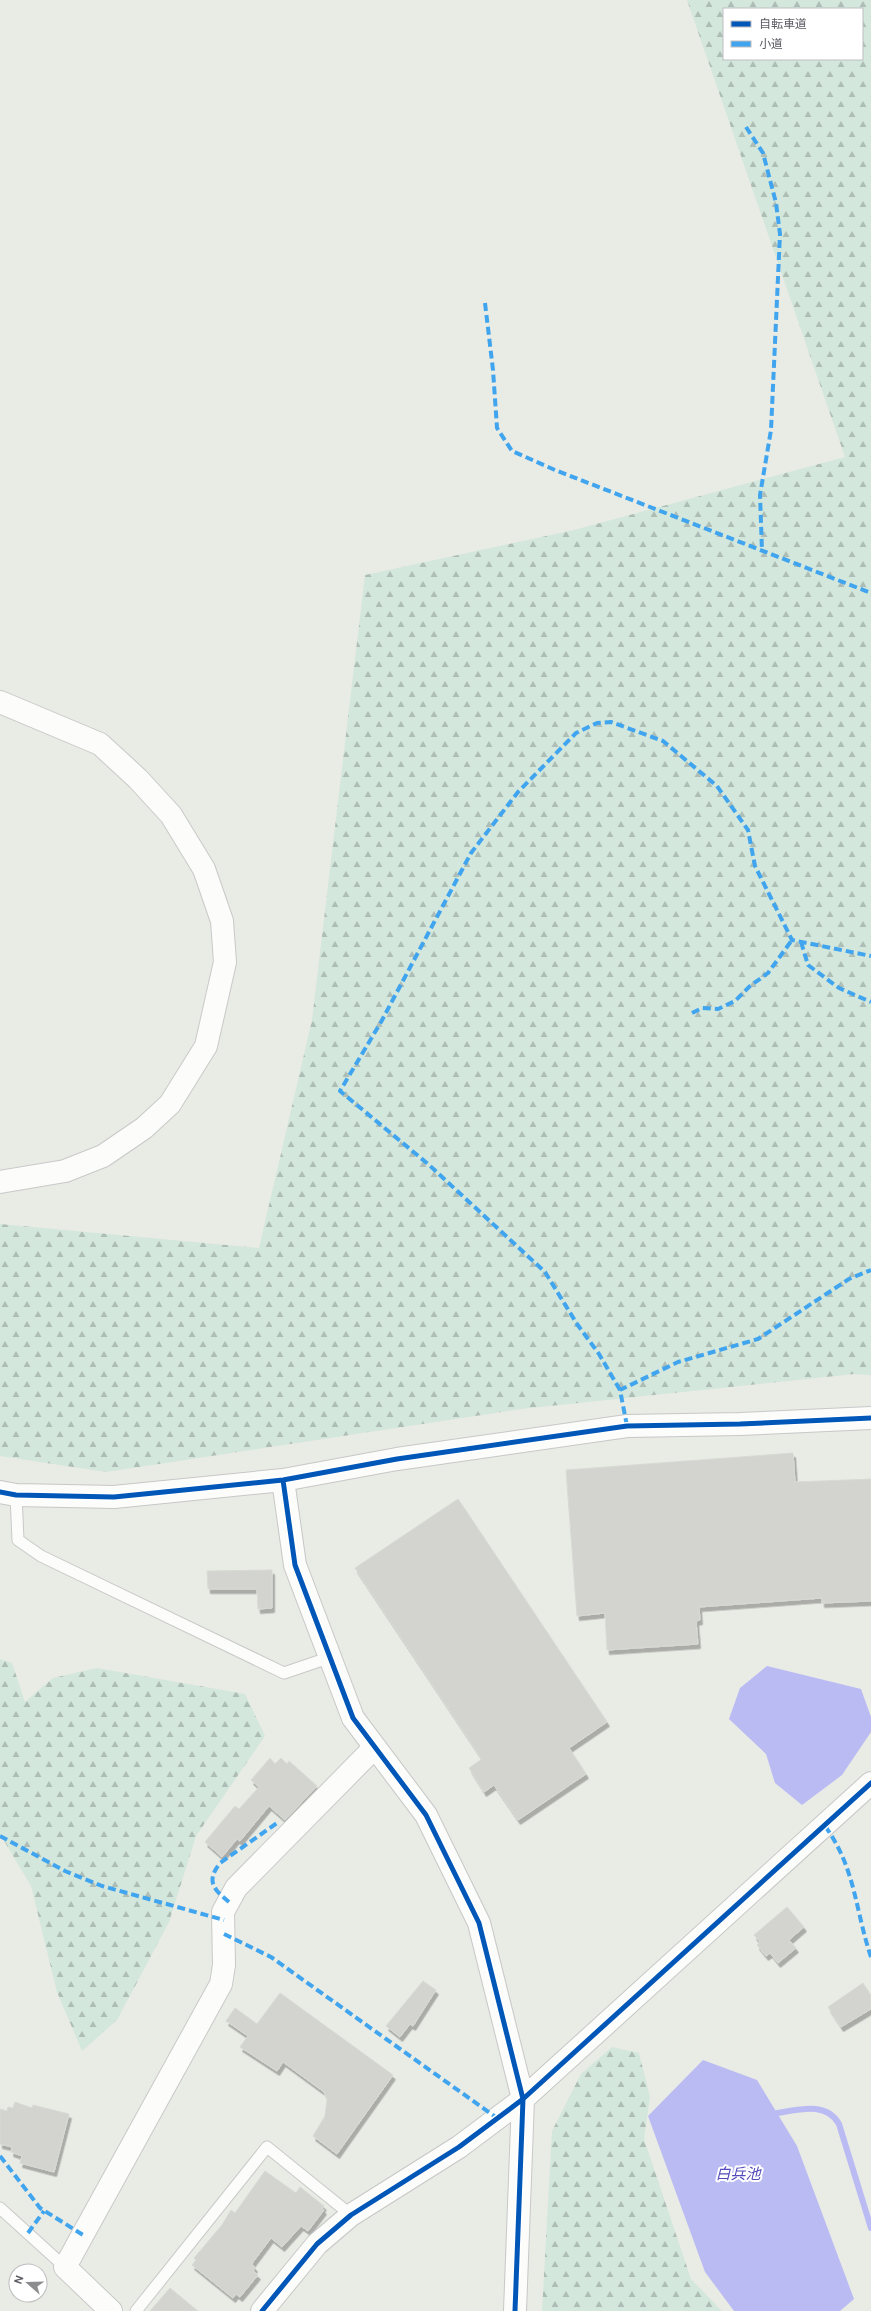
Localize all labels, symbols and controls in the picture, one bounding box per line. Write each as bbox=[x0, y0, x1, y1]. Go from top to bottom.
legend bbox=[723, 8, 863, 60]
text: 自転車道 bbox=[759, 16, 807, 32]
text: 小道 bbox=[759, 36, 783, 52]
water label: 白兵池 bbox=[715, 2164, 762, 2184]
north arrow bbox=[8, 2263, 48, 2303]
text: N bbox=[11, 2273, 27, 2286]

